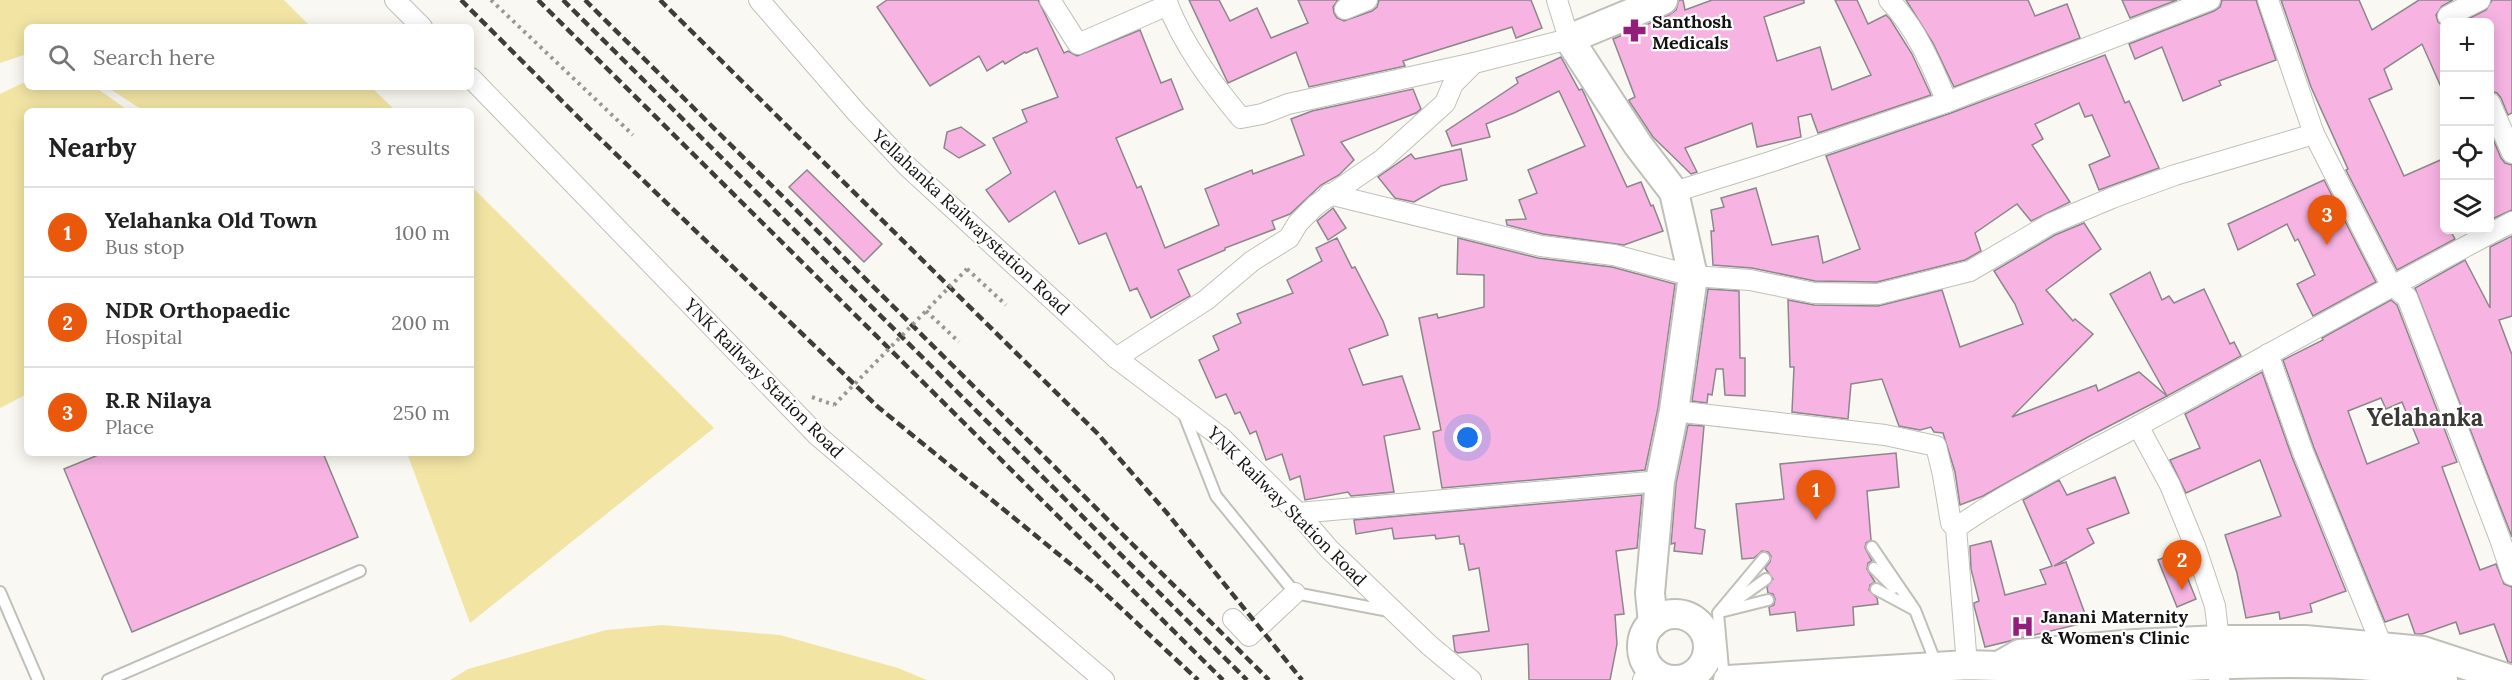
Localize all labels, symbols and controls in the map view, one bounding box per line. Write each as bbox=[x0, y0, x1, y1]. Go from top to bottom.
place label: Santhosh Medicals bbox=[1652, 10, 1732, 54]
pharmacy icon: Santhosh Medicals bbox=[1621, 18, 1647, 44]
map controls bbox=[2440, 18, 2494, 234]
button: + bbox=[2440, 18, 2494, 72]
search box bbox=[24, 24, 474, 90]
icon: search bbox=[45, 41, 78, 74]
text: Search here bbox=[93, 43, 215, 71]
button: − bbox=[2440, 72, 2494, 126]
street label: Yellahanka Railwaystation Road bbox=[867, 124, 1075, 320]
button: locate bbox=[2440, 126, 2494, 180]
text: Nearby bbox=[48, 131, 136, 164]
text: 3 results bbox=[371, 135, 450, 160]
button: layers bbox=[2440, 180, 2494, 234]
pin: 3 bbox=[2308, 196, 2346, 245]
text: Yelahanka Old Town bbox=[105, 206, 317, 234]
text: 1 bbox=[63, 220, 72, 245]
text: 100 m bbox=[395, 220, 450, 245]
text: Bus stop bbox=[105, 234, 184, 259]
street label: YNK Railway Station Road bbox=[679, 293, 849, 463]
text: NDR Orthopaedic bbox=[105, 296, 290, 324]
text: 2 bbox=[62, 310, 73, 335]
text: 200 m bbox=[391, 310, 450, 335]
text: Hospital bbox=[105, 324, 183, 349]
text: R.R Nilaya bbox=[105, 386, 212, 414]
text: 3 bbox=[62, 400, 73, 425]
text: 250 m bbox=[393, 400, 450, 425]
district label: Yelahanka bbox=[2367, 402, 2484, 433]
text: Place bbox=[105, 414, 154, 439]
street label: YNK Railway Station Road bbox=[1202, 421, 1372, 591]
your location bbox=[1453, 423, 1482, 452]
pin: 1 bbox=[1796, 470, 1836, 520]
pin: 2 bbox=[2162, 540, 2202, 590]
place label: Janani Maternity & Women's Clinic bbox=[2041, 605, 2190, 649]
hospital icon: Janani Maternity & Women's Clinic bbox=[2010, 613, 2036, 639]

